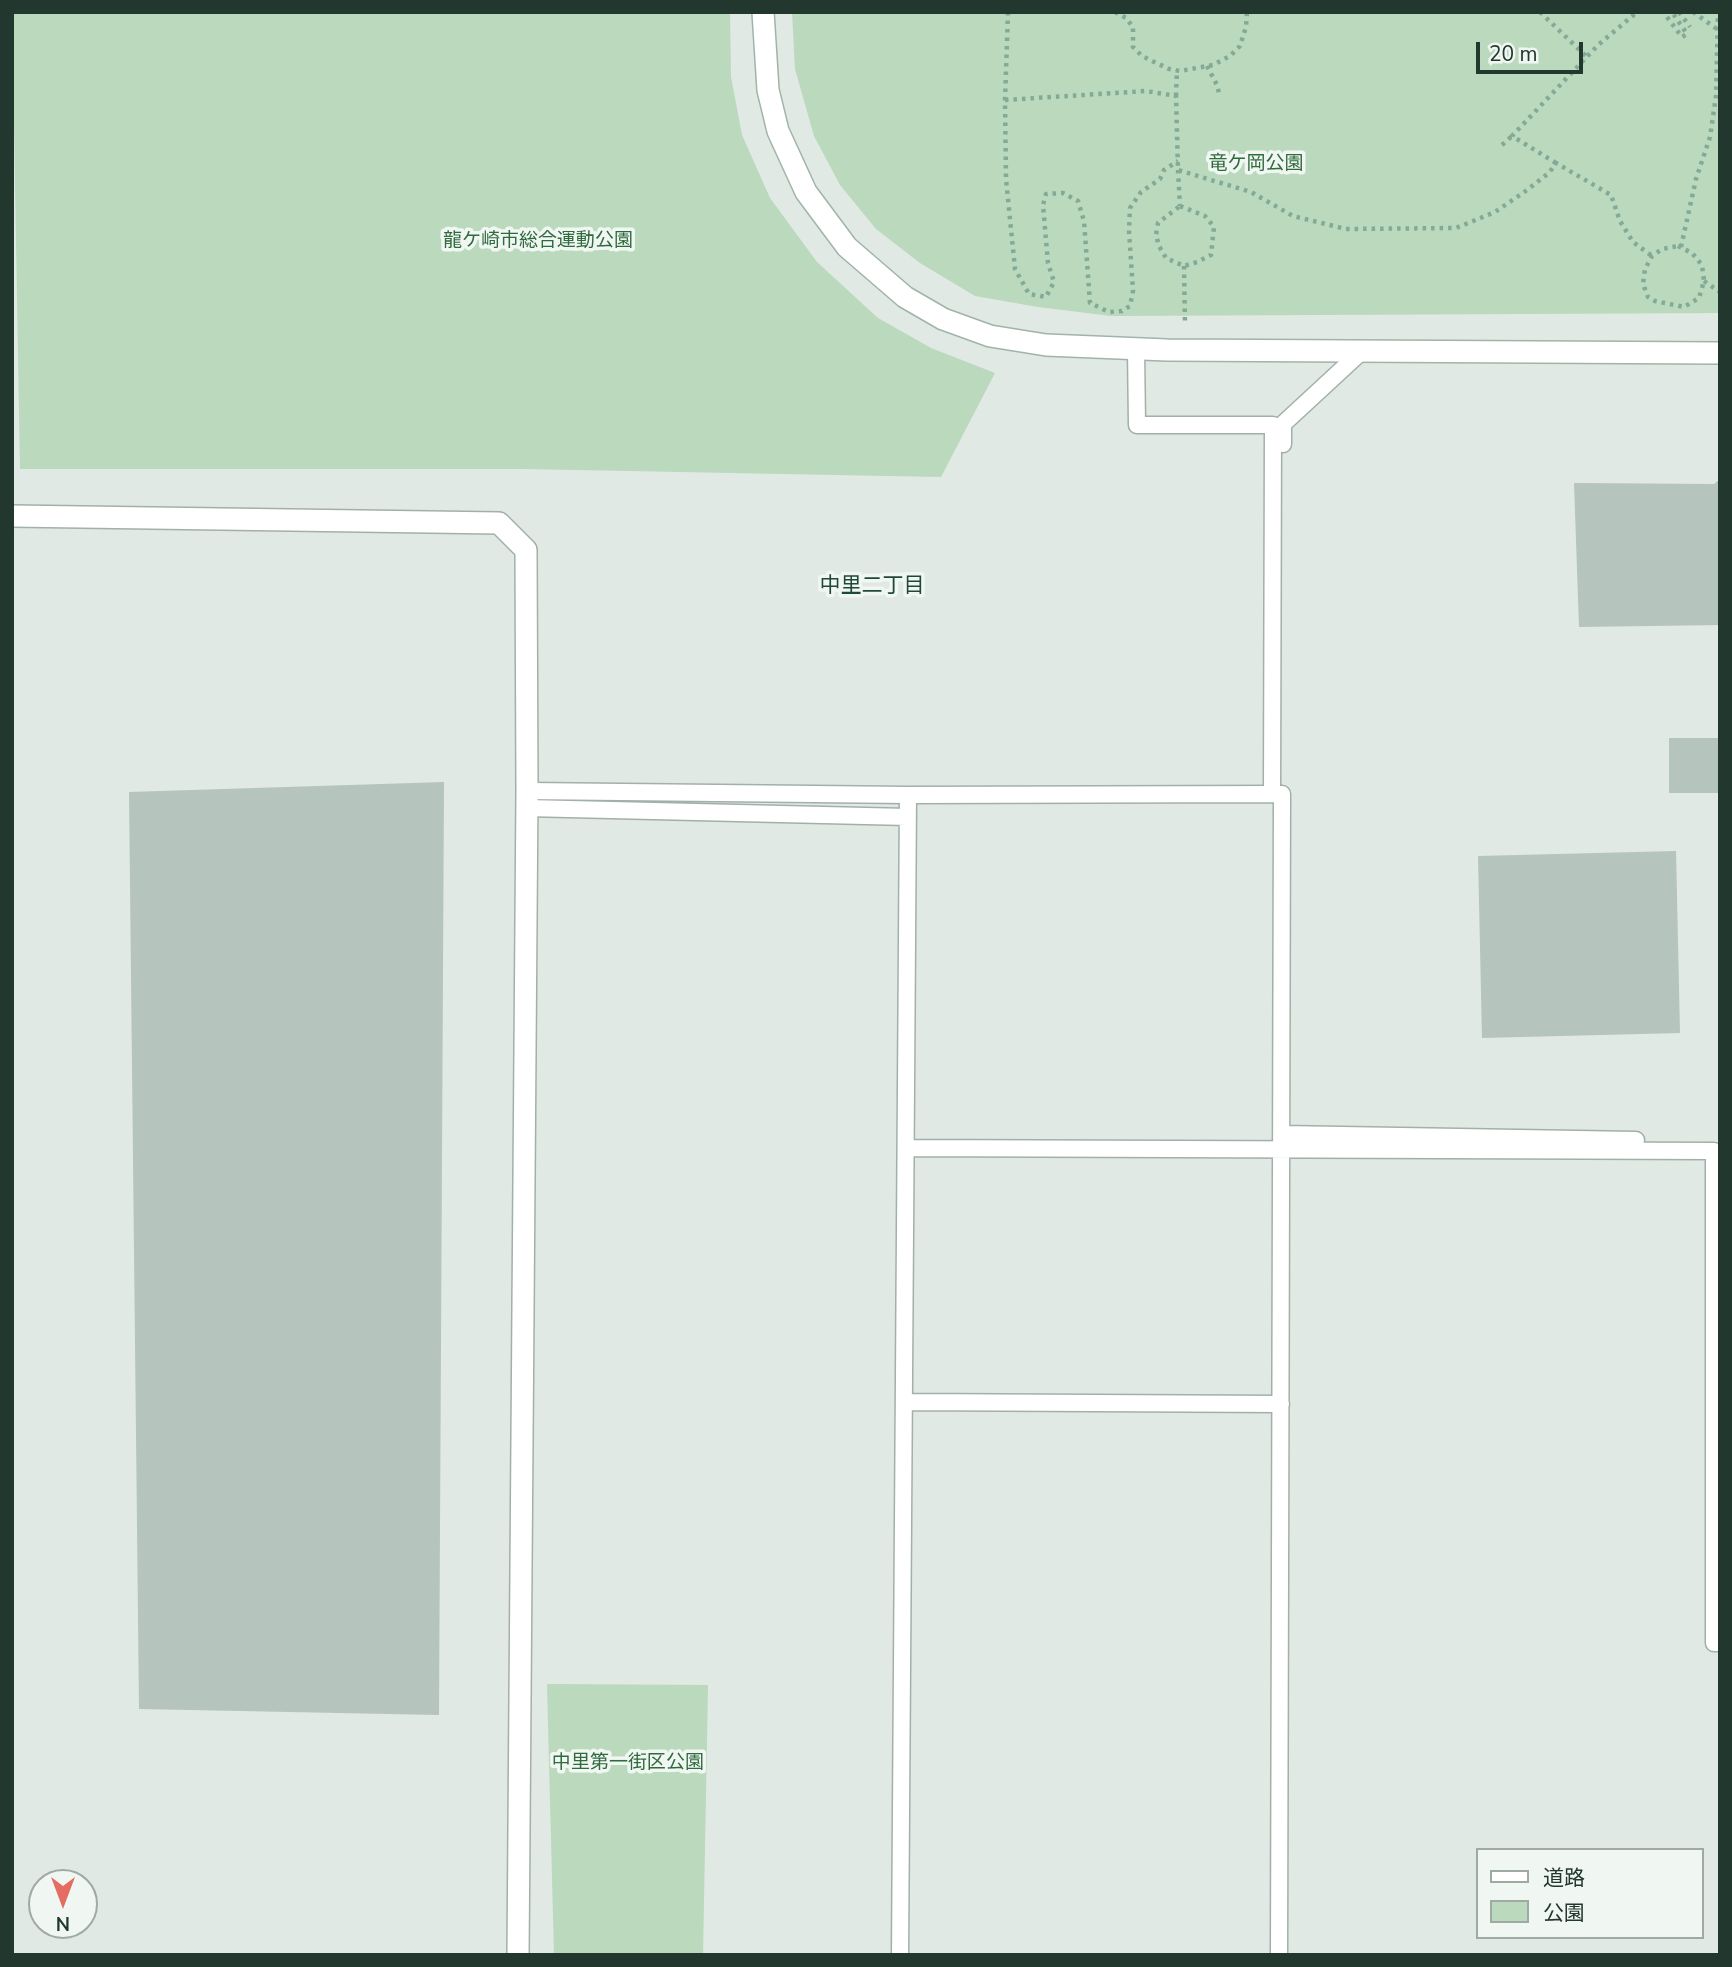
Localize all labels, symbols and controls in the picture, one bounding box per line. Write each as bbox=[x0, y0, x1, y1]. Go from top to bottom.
scale bar bbox=[1480, 28, 1587, 72]
text: 20 m bbox=[1489, 40, 1538, 68]
park label: 竜ケ岡公園 bbox=[1209, 153, 1303, 175]
park label: 龍ケ崎市総合運動公園 bbox=[443, 230, 633, 252]
district label: 中里二丁目 bbox=[820, 574, 924, 600]
park label: 中里第一街区公園 bbox=[552, 1752, 704, 1774]
legend bbox=[1476, 1848, 1704, 1939]
text: 道路 bbox=[1543, 1864, 1585, 1892]
north arrow bbox=[28, 1869, 98, 1939]
text: 公園 bbox=[1543, 1899, 1585, 1927]
text: N bbox=[56, 1910, 70, 1936]

